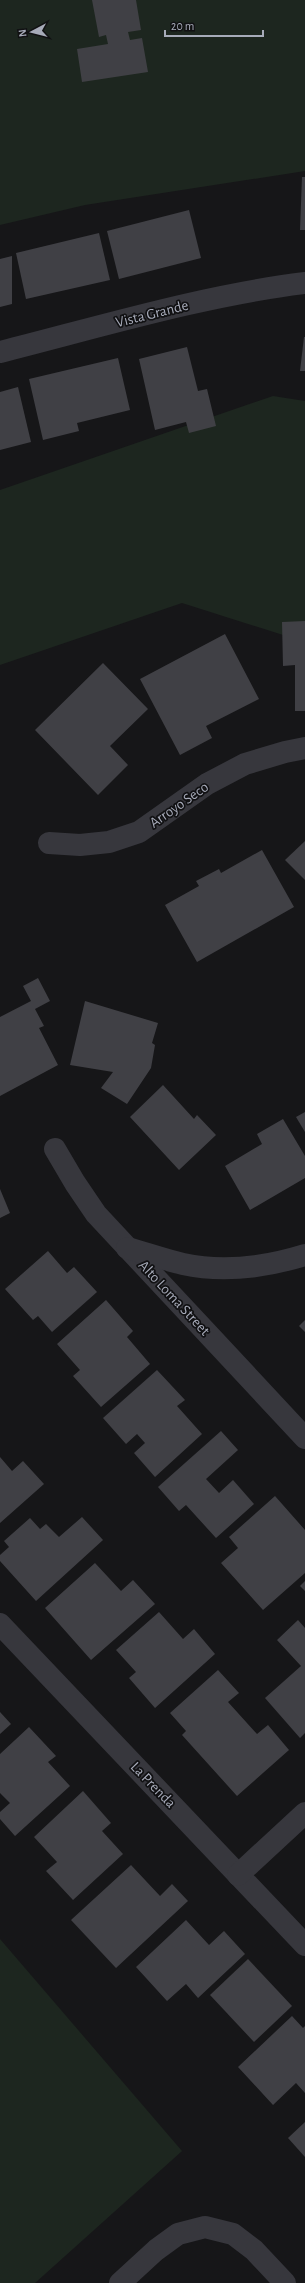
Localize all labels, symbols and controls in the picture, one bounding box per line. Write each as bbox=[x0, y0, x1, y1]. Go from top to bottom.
north arrow bbox=[12, 12, 52, 52]
scale bar bbox=[165, 12, 263, 38]
text: 20 m bbox=[171, 20, 194, 32]
text: N bbox=[17, 29, 28, 38]
street label: Vista Grande bbox=[114, 298, 190, 330]
street label: Arroyo Seco bbox=[147, 779, 211, 831]
street label: Alto Loma Street bbox=[136, 1258, 213, 1339]
street label: La Prenda bbox=[128, 1759, 178, 1811]

